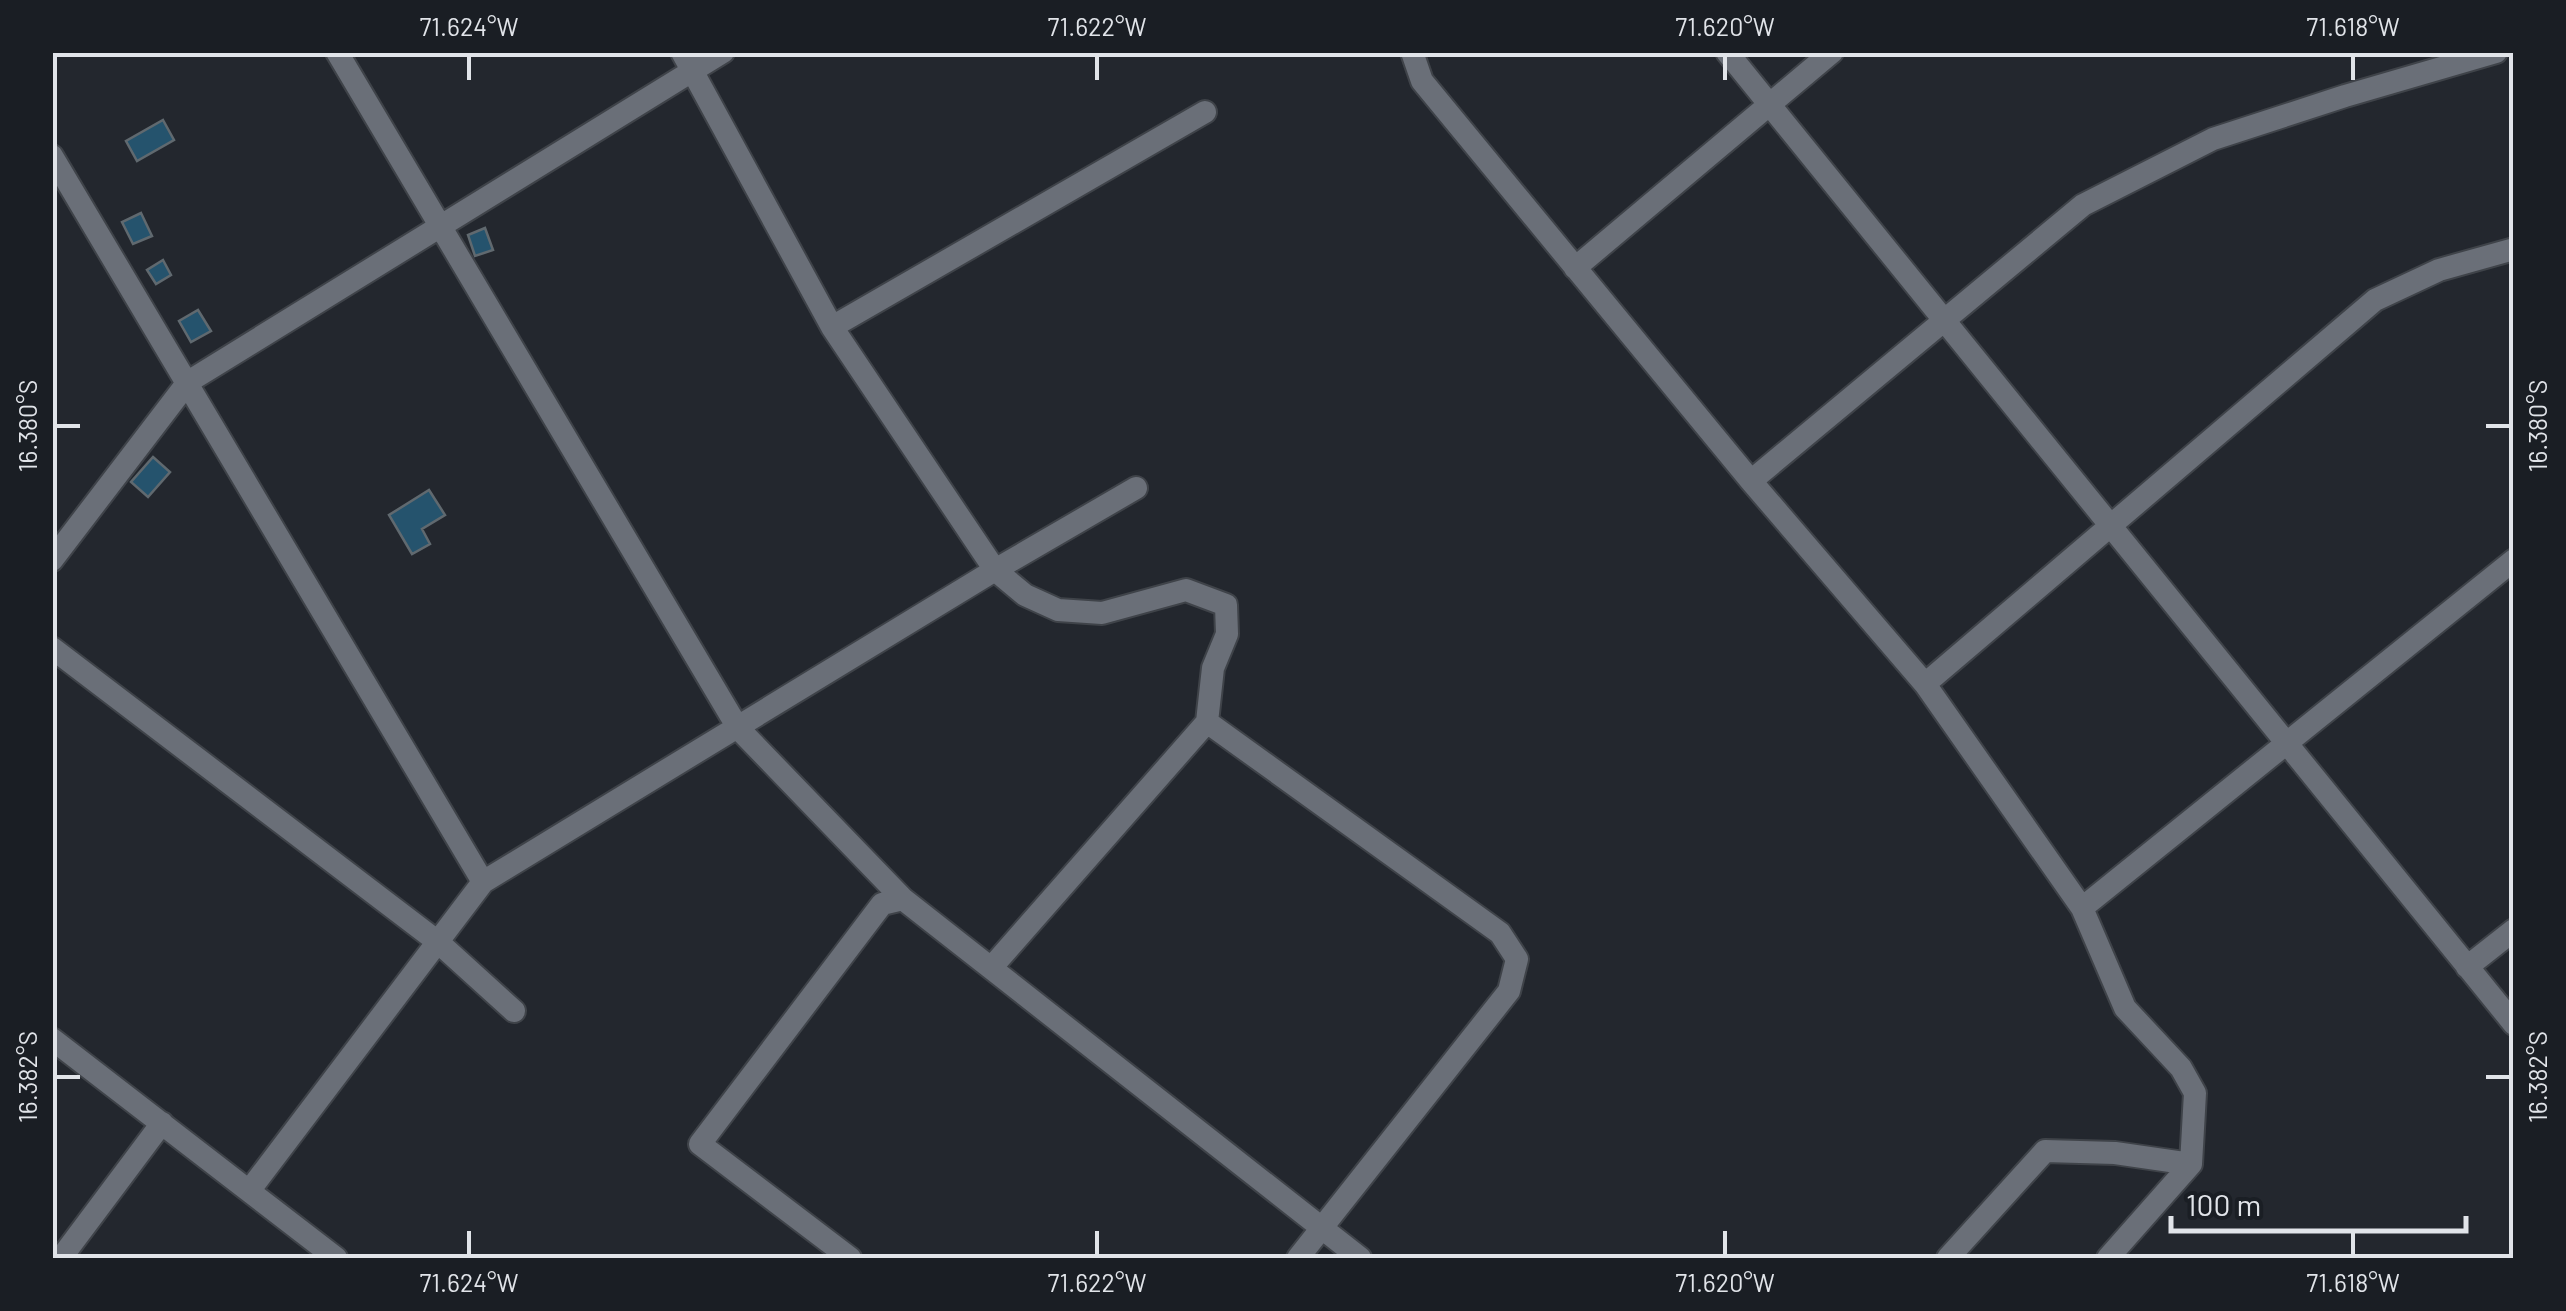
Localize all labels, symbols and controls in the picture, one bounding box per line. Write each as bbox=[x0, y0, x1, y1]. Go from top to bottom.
text: 71.624°W bbox=[419, 11, 519, 41]
text: 71.622°W bbox=[1048, 11, 1146, 41]
text: 71.620°W bbox=[1675, 11, 1775, 41]
text: 71.618°W bbox=[2306, 11, 2400, 41]
text: 16.380°S bbox=[12, 380, 42, 472]
text: 16.380°S bbox=[2522, 380, 2552, 472]
text: 16.382°S bbox=[12, 1031, 42, 1123]
text: 16.382°S bbox=[2522, 1031, 2552, 1123]
scale bar bbox=[2171, 1171, 2466, 1233]
text: 100 m bbox=[2186, 1186, 2261, 1222]
text: 71.624°W bbox=[419, 1267, 519, 1297]
text: 71.622°W bbox=[1048, 1267, 1146, 1297]
text: 71.620°W bbox=[1675, 1267, 1775, 1297]
text: 71.618°W bbox=[2306, 1267, 2400, 1297]

